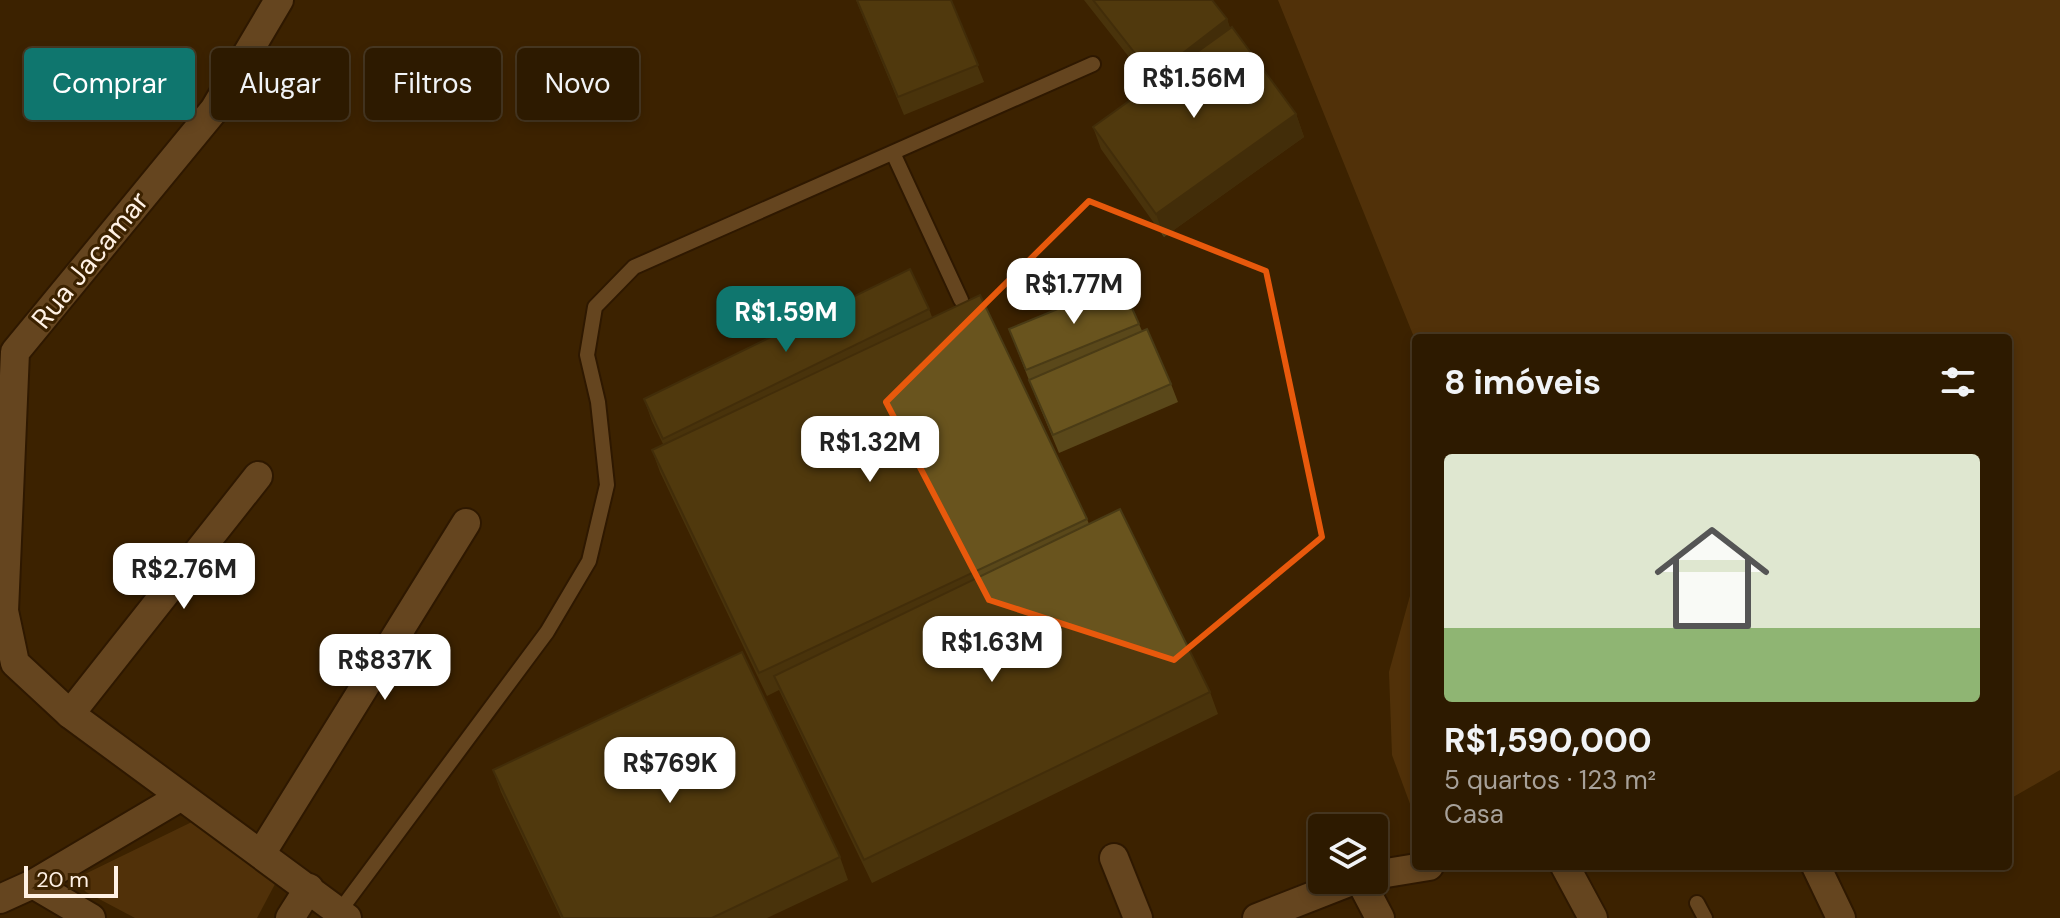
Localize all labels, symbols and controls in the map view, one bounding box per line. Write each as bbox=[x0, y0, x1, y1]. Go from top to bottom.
chip: Comprar bbox=[24, 48, 195, 120]
chip: Alugar bbox=[211, 48, 349, 120]
chip: Filtros bbox=[365, 48, 501, 120]
chip: Novo bbox=[517, 48, 639, 120]
pin: R$1.56M bbox=[1120, 52, 1268, 120]
text: R$1.56M bbox=[1142, 61, 1246, 95]
street label: Rua Jacamar bbox=[23, 184, 157, 336]
pin: R$1.77M bbox=[1000, 258, 1148, 326]
text: R$1.77M bbox=[1025, 267, 1123, 301]
pin: R$1.59M bbox=[712, 286, 860, 354]
text: R$1.59M bbox=[734, 295, 838, 329]
text: 8 imóveis bbox=[1444, 360, 1601, 405]
icon: filters bbox=[1936, 360, 1980, 404]
pin: R$1.32M bbox=[796, 416, 944, 484]
text: R$1.32M bbox=[819, 425, 921, 459]
icon: home bbox=[1640, 506, 1784, 650]
pin: R$2.76M bbox=[110, 543, 258, 611]
text: R$2.76M bbox=[131, 552, 237, 586]
pin: R$1.63M bbox=[918, 616, 1066, 684]
text: R$1.63M bbox=[941, 625, 1043, 659]
pin: R$837K bbox=[320, 634, 450, 702]
text: R$837K bbox=[337, 643, 433, 677]
text: R$1,590,000 bbox=[1444, 718, 1652, 763]
pin: R$769K bbox=[605, 737, 735, 805]
text: R$769K bbox=[622, 746, 718, 780]
text: 5 quartos · 123 m² bbox=[1444, 763, 1656, 797]
text: Casa bbox=[1444, 797, 1504, 831]
map controls bbox=[1308, 814, 1388, 894]
button: layers bbox=[1308, 814, 1388, 894]
scale bar bbox=[24, 862, 118, 898]
text: 20 m bbox=[36, 865, 89, 894]

